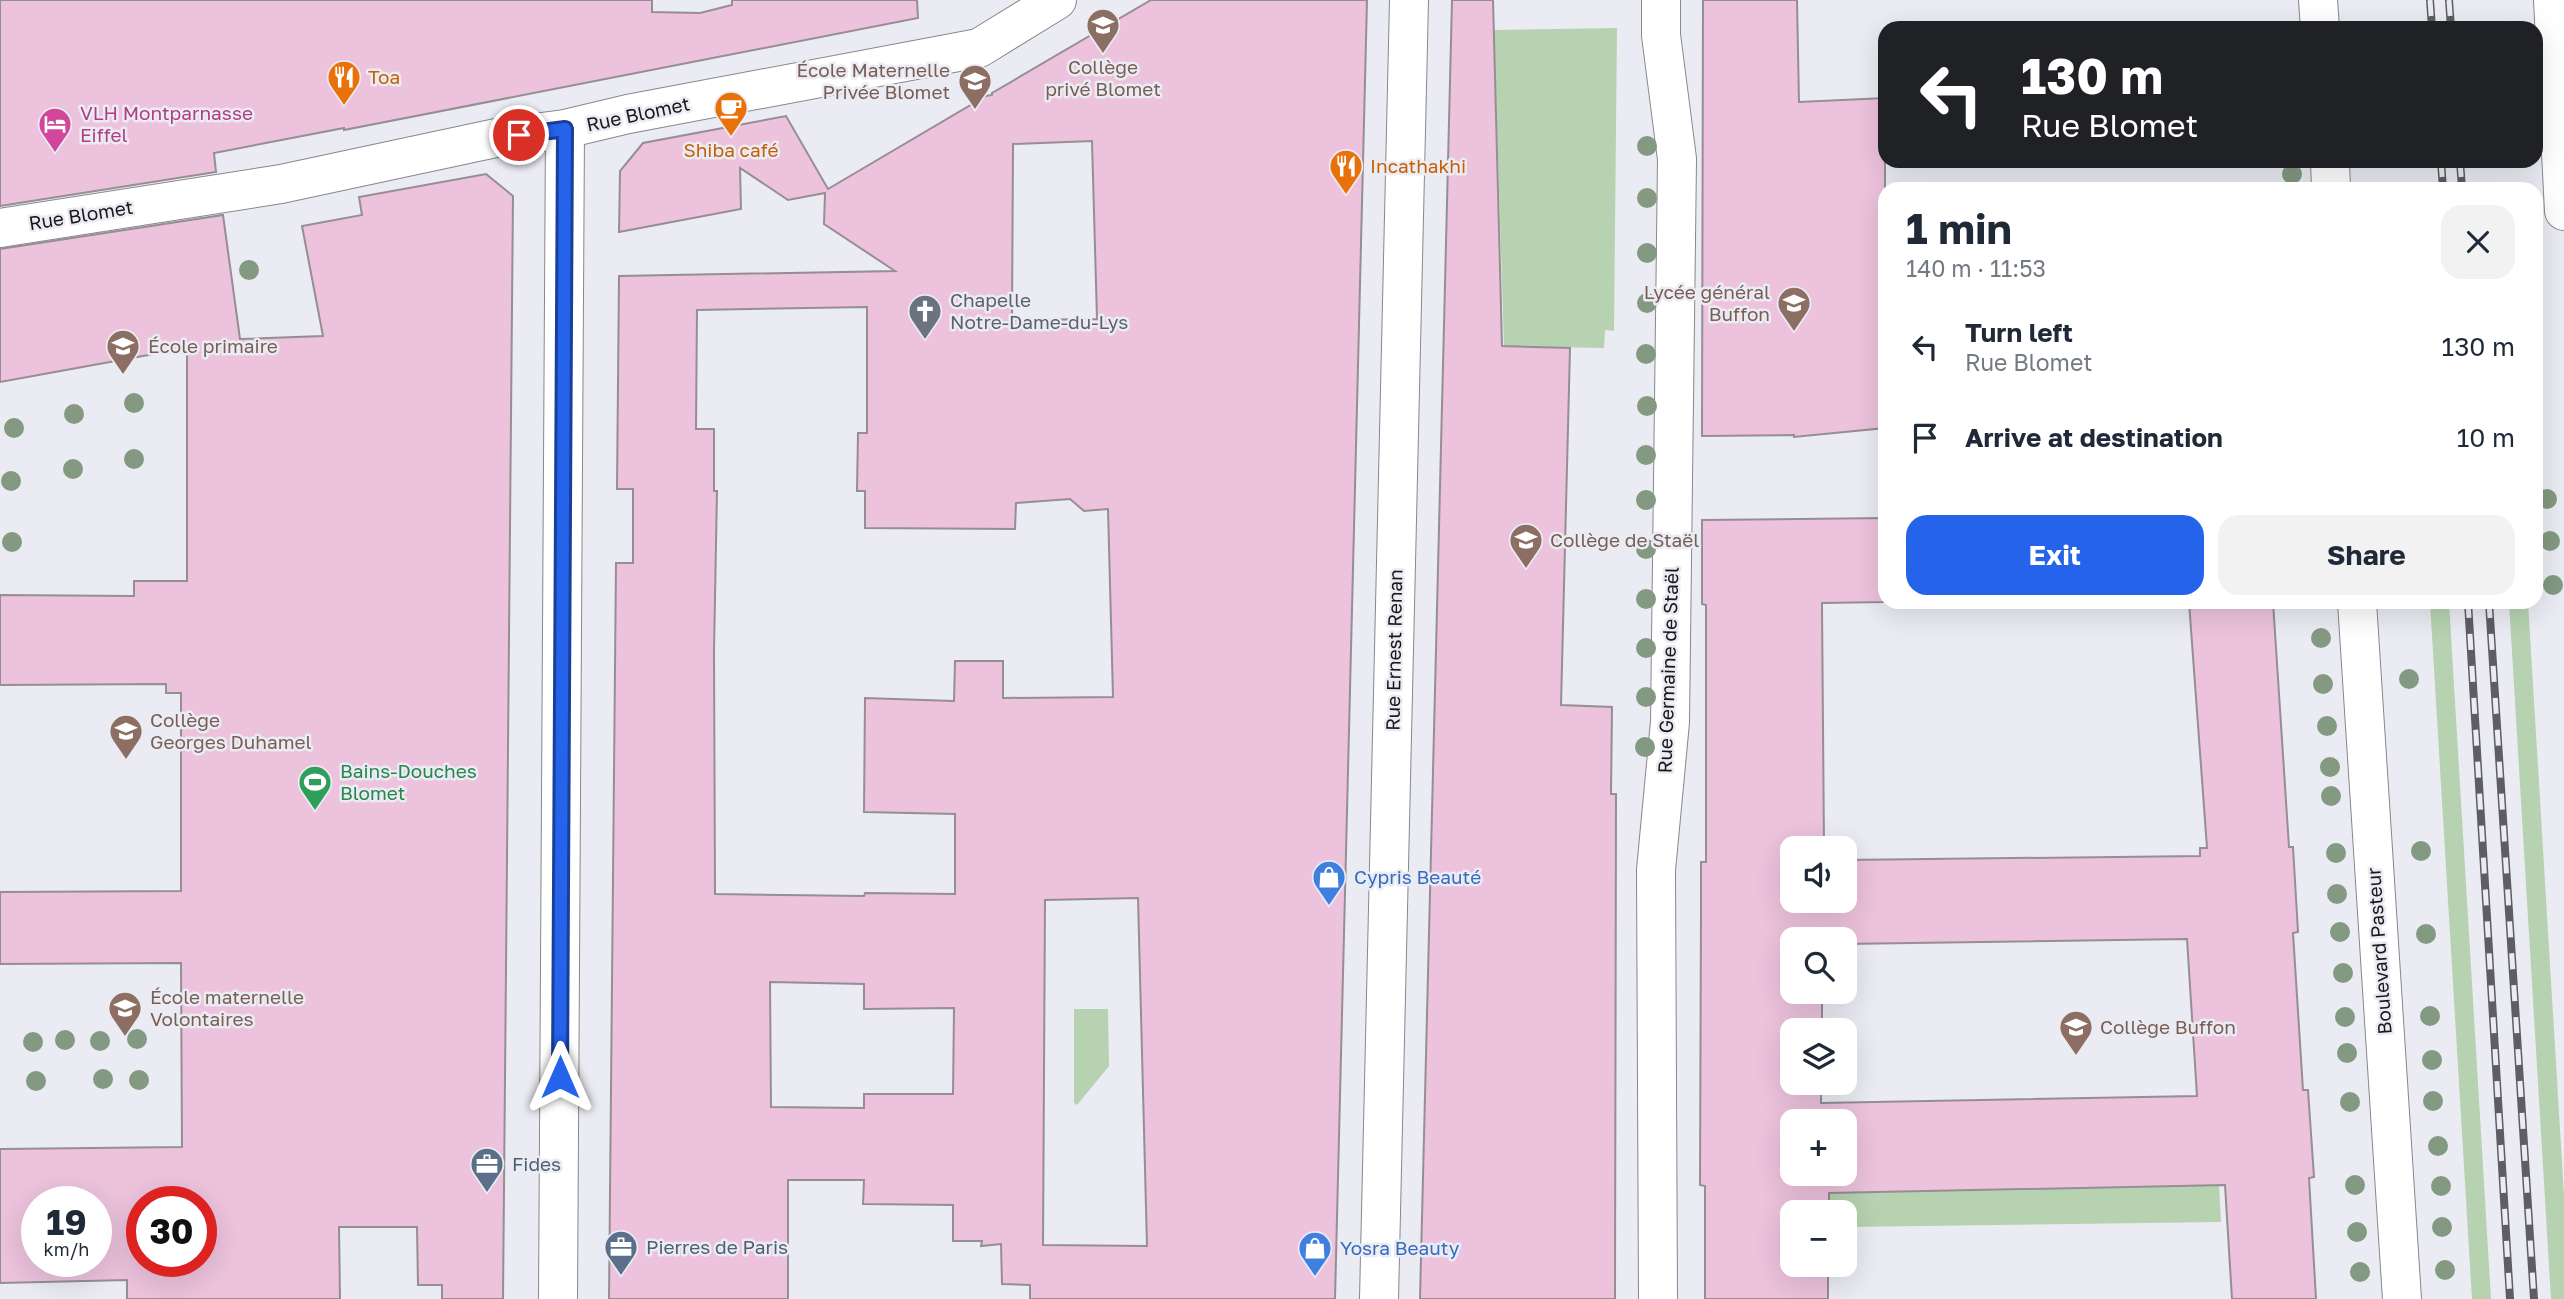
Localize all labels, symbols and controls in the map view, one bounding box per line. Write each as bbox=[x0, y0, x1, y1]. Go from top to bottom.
school or university icon: Collège privé Blomet bbox=[1084, 6, 1122, 55]
text: 130 m bbox=[2021, 46, 2163, 105]
icon: left bbox=[1906, 49, 1997, 140]
place label: Collège privé Blomet bbox=[1045, 55, 1161, 100]
restaurant icon: Toa bbox=[325, 58, 363, 107]
place label: École Maternelle Privée Blomet bbox=[797, 58, 950, 103]
school or university icon: École Maternelle Privée Blomet bbox=[956, 62, 994, 111]
place label: Toa bbox=[368, 65, 400, 88]
cafe icon: Shiba café bbox=[712, 89, 750, 138]
street label: Rue Blomet bbox=[584, 91, 692, 136]
place label: VLH Montparnasse Eiffel bbox=[80, 101, 253, 146]
hotel icon: VLH Montparnasse Eiffel bbox=[36, 105, 74, 154]
pin bbox=[489, 105, 549, 165]
text: Rue Blomet bbox=[2021, 106, 2198, 144]
icon: arrive bbox=[500, 116, 538, 154]
place label: Shiba café bbox=[684, 138, 778, 161]
restaurant icon: Incathakhi bbox=[1327, 147, 1365, 196]
place label: Incathakhi bbox=[1370, 154, 1466, 177]
street label: Rue Blomet bbox=[27, 195, 135, 234]
text: 1 min bbox=[1906, 203, 2012, 253]
button: close bbox=[2441, 205, 2515, 279]
text: 140 m · 11:53 bbox=[1906, 254, 2046, 282]
place label: Lycée général Buffon bbox=[1644, 280, 1770, 325]
school or university icon: Lycée général Buffon bbox=[1775, 284, 1813, 333]
place label: Chapelle Notre-Dame-du-Lys bbox=[950, 288, 1128, 333]
church icon: Chapelle Notre-Dame-du-Lys bbox=[906, 292, 944, 341]
text: Turn left bbox=[1965, 317, 2073, 348]
school or university icon: École primaire bbox=[104, 327, 142, 376]
icon: left bbox=[1906, 328, 1944, 366]
text: 130 m bbox=[2442, 331, 2515, 362]
place label: École primaire bbox=[148, 334, 278, 357]
text: Rue Blomet bbox=[1965, 348, 2092, 376]
icon: arrive bbox=[1906, 419, 1944, 457]
text: Arrive at destination bbox=[1965, 422, 2223, 453]
text: 10 m bbox=[2457, 422, 2515, 453]
button: Exit bbox=[1906, 515, 2204, 595]
button: Share bbox=[2218, 515, 2515, 595]
school or university icon: Collège de Staël bbox=[1507, 521, 1545, 570]
place label: Collège de Staël bbox=[1550, 528, 1699, 551]
street label: Rue Germaine de Staël bbox=[1652, 566, 1683, 774]
street label: Rue Ernest Renan bbox=[1381, 569, 1406, 731]
place label: Collège Georges Duhamel bbox=[150, 708, 312, 753]
school or university icon: Collège Georges Duhamel bbox=[107, 712, 145, 761]
place label: Bains-Douches Blomet bbox=[340, 759, 477, 804]
sports icon: Bains-Douches Blomet bbox=[296, 763, 334, 812]
map controls bbox=[1780, 836, 1857, 1277]
button: sound bbox=[1780, 836, 1857, 913]
shop icon: Cypris Beauté bbox=[1310, 858, 1348, 907]
place label: Cypris Beauté bbox=[1354, 865, 1481, 888]
street label: Boulevard Pasteur bbox=[2361, 866, 2396, 1035]
button: search bbox=[1780, 927, 1857, 1004]
place label: École maternelle Volontaires bbox=[150, 985, 304, 1030]
school or university icon: École maternelle Volontaires bbox=[106, 989, 144, 1038]
school or university icon: Collège Buffon bbox=[2057, 1008, 2095, 1057]
place label: Collège Buffon bbox=[2100, 1015, 2236, 1038]
button: layers bbox=[1780, 1018, 1857, 1095]
position arrow bbox=[523, 1040, 597, 1114]
button: + bbox=[1780, 1109, 1857, 1186]
office icon: Fides bbox=[468, 1145, 506, 1194]
place label: Fides bbox=[512, 1152, 561, 1175]
speed limit sign: 30 bbox=[126, 1186, 217, 1277]
button: − bbox=[1780, 1200, 1857, 1277]
text: 19 bbox=[46, 1201, 87, 1243]
office icon: Pierres de Paris bbox=[602, 1228, 640, 1277]
shop icon: Yosra Beauty bbox=[1296, 1229, 1334, 1278]
place label: Pierres de Paris bbox=[646, 1235, 788, 1258]
place label: Yosra Beauty bbox=[1340, 1236, 1460, 1259]
text: km/h bbox=[44, 1238, 89, 1260]

